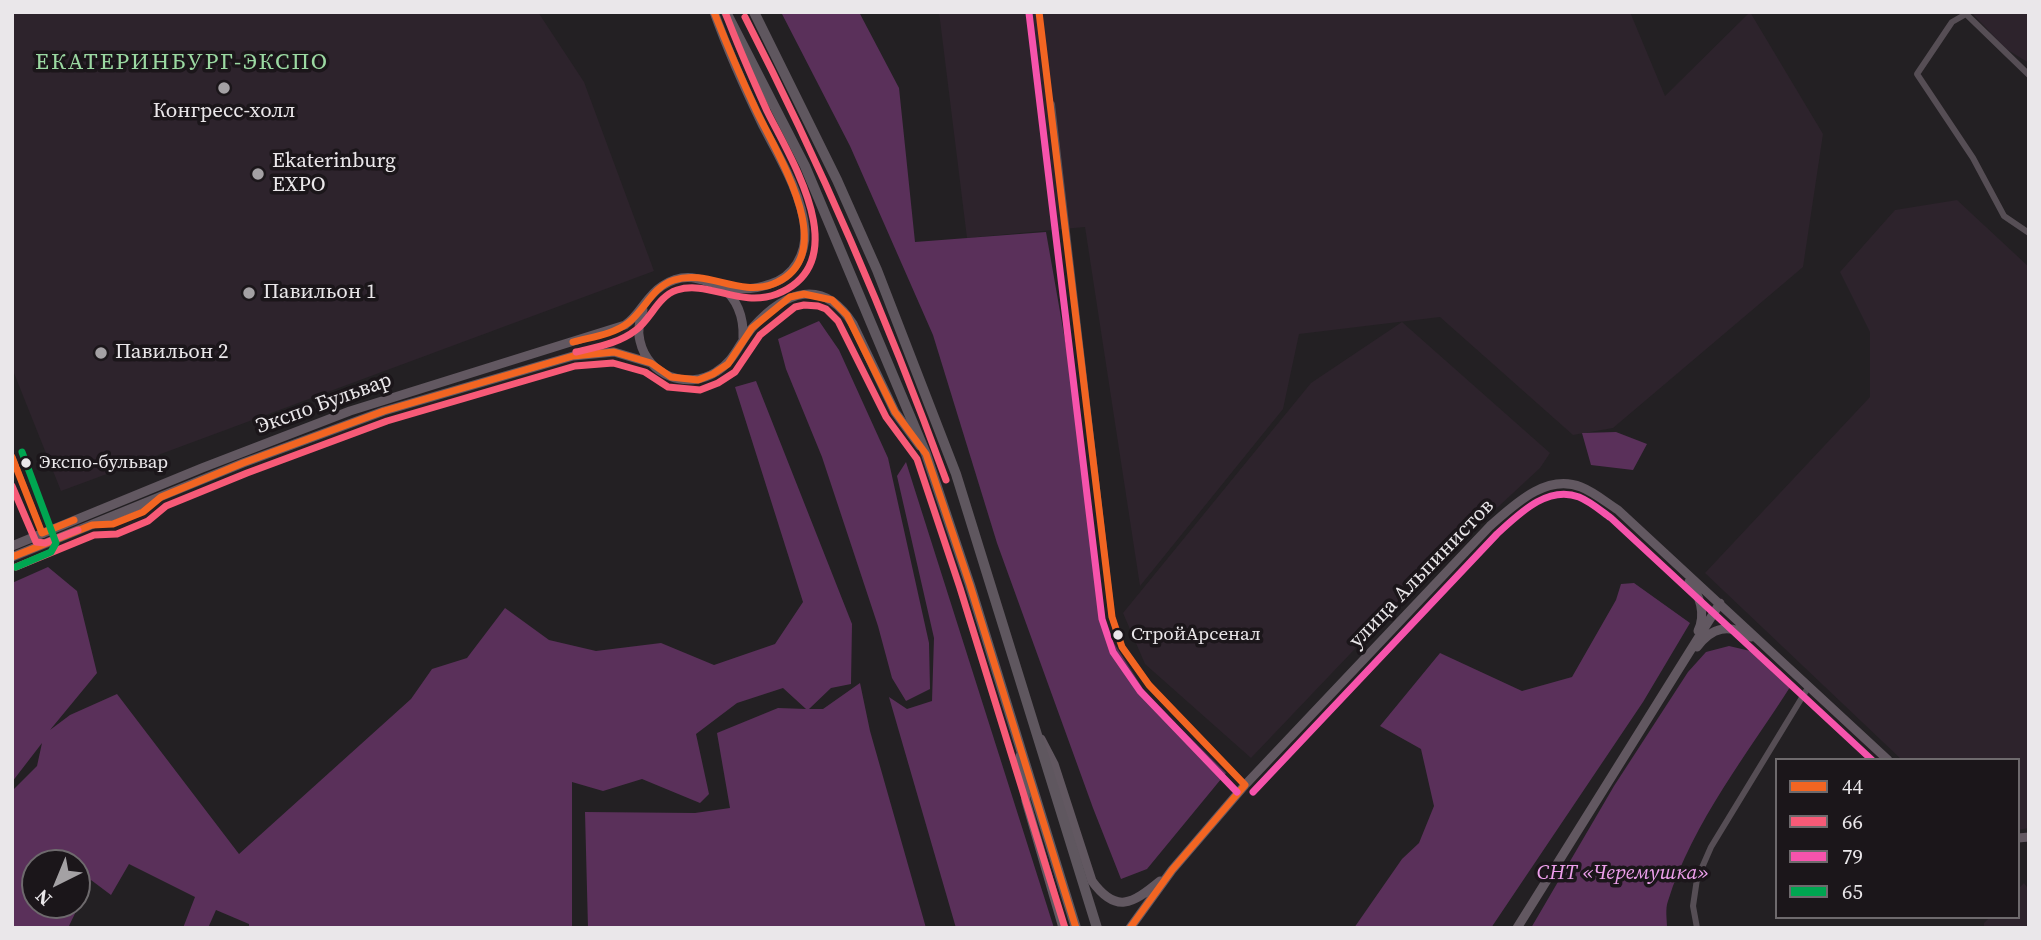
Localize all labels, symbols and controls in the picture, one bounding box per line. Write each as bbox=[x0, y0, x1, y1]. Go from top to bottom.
district label: ЕКАТЕРИНБУРГ-ЭКСПО bbox=[37, 49, 327, 77]
marker: Конгресс-холл bbox=[216, 80, 232, 96]
place label: Конгресс-холл bbox=[153, 99, 295, 125]
place label: Ekaterinburg EXPO bbox=[272, 149, 396, 199]
marker: Ekaterinburg EXPO bbox=[250, 166, 266, 182]
place label: Павильон 1 bbox=[263, 280, 377, 306]
marker: Павильон 1 bbox=[241, 285, 257, 301]
place label: Павильон 2 bbox=[115, 340, 229, 366]
marker: Павильон 2 bbox=[93, 345, 109, 361]
street label: Экспо Бульвар bbox=[253, 368, 395, 440]
place label: Экспо-бульвар bbox=[39, 452, 168, 474]
marker: Экспо-бульвар bbox=[19, 456, 33, 470]
street label: улица Альпинистов bbox=[1344, 494, 1500, 654]
place label: СтройАрсенал bbox=[1131, 624, 1261, 646]
marker: СтройАрсенал bbox=[1111, 628, 1125, 642]
legend bbox=[1775, 758, 2020, 919]
text: 44 bbox=[1842, 772, 1863, 801]
text: 66 bbox=[1842, 807, 1863, 836]
text: 79 bbox=[1842, 842, 1863, 871]
north arrow bbox=[21, 849, 91, 919]
park label: СНТ «Черемушка» bbox=[1537, 861, 1709, 887]
text: 65 bbox=[1842, 877, 1863, 906]
text: N bbox=[29, 884, 57, 912]

